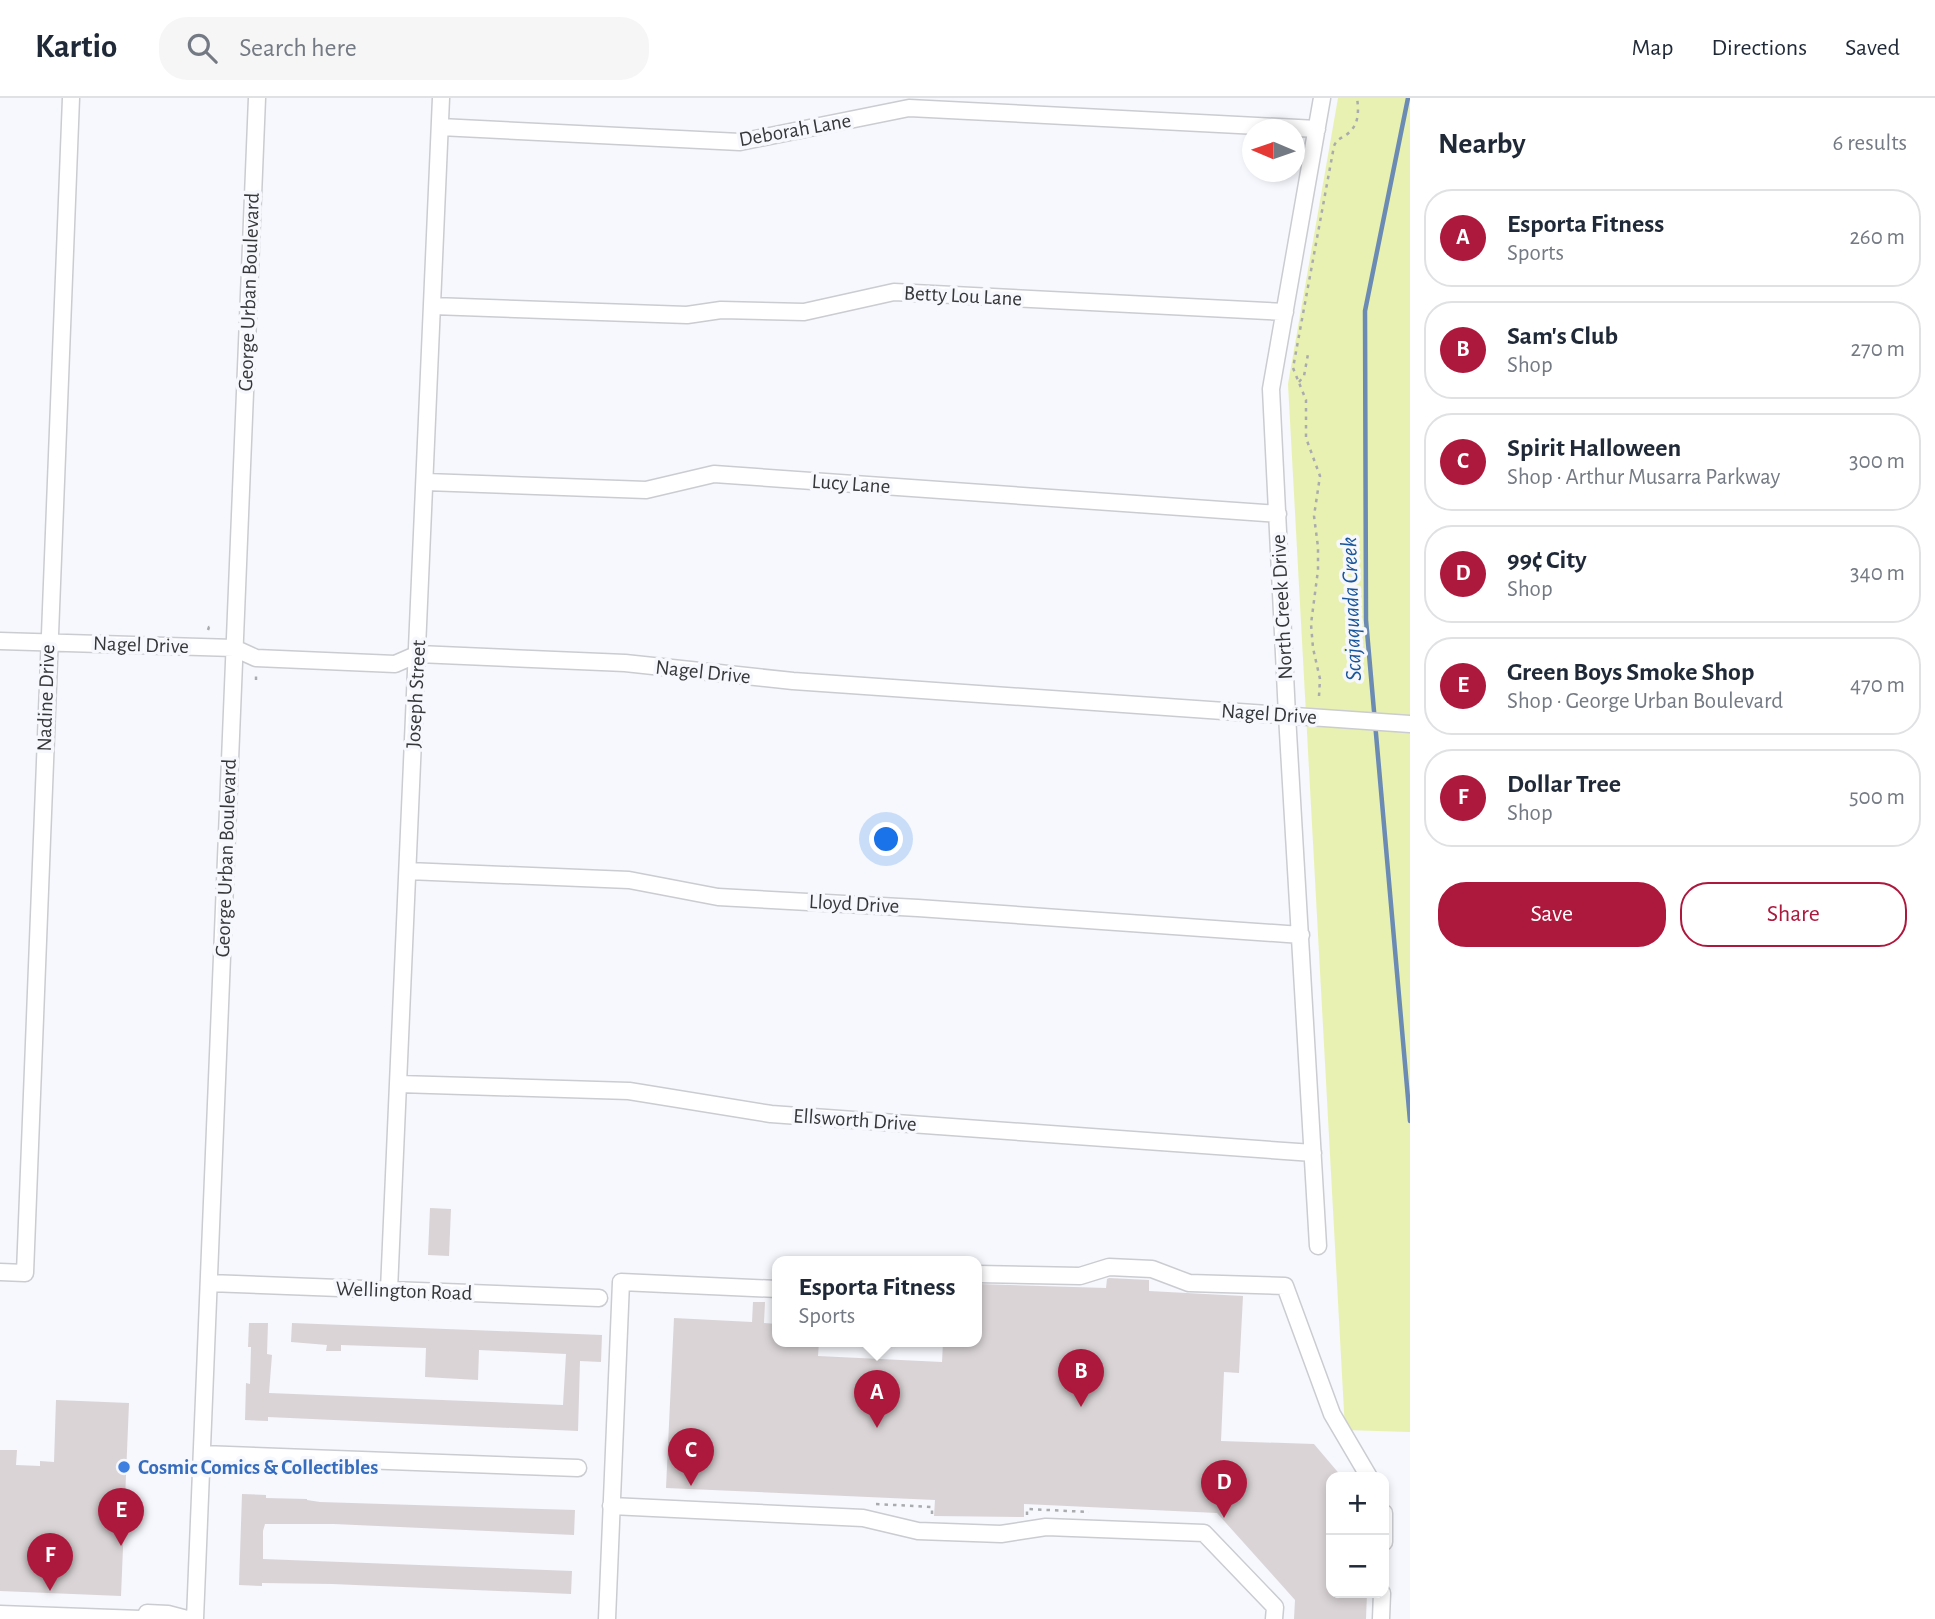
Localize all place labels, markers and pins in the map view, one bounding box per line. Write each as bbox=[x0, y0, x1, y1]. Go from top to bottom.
pin: B bbox=[1058, 1349, 1104, 1407]
pin: A bbox=[854, 1370, 900, 1428]
pin: C bbox=[668, 1428, 714, 1486]
place label: Cosmic Comics & Collectibles bbox=[138, 1457, 378, 1478]
marker: Cosmic Comics & Collectibles bbox=[116, 1459, 132, 1475]
pin: D bbox=[1201, 1460, 1247, 1518]
pin: E bbox=[98, 1488, 144, 1546]
pin: F bbox=[27, 1533, 73, 1591]

